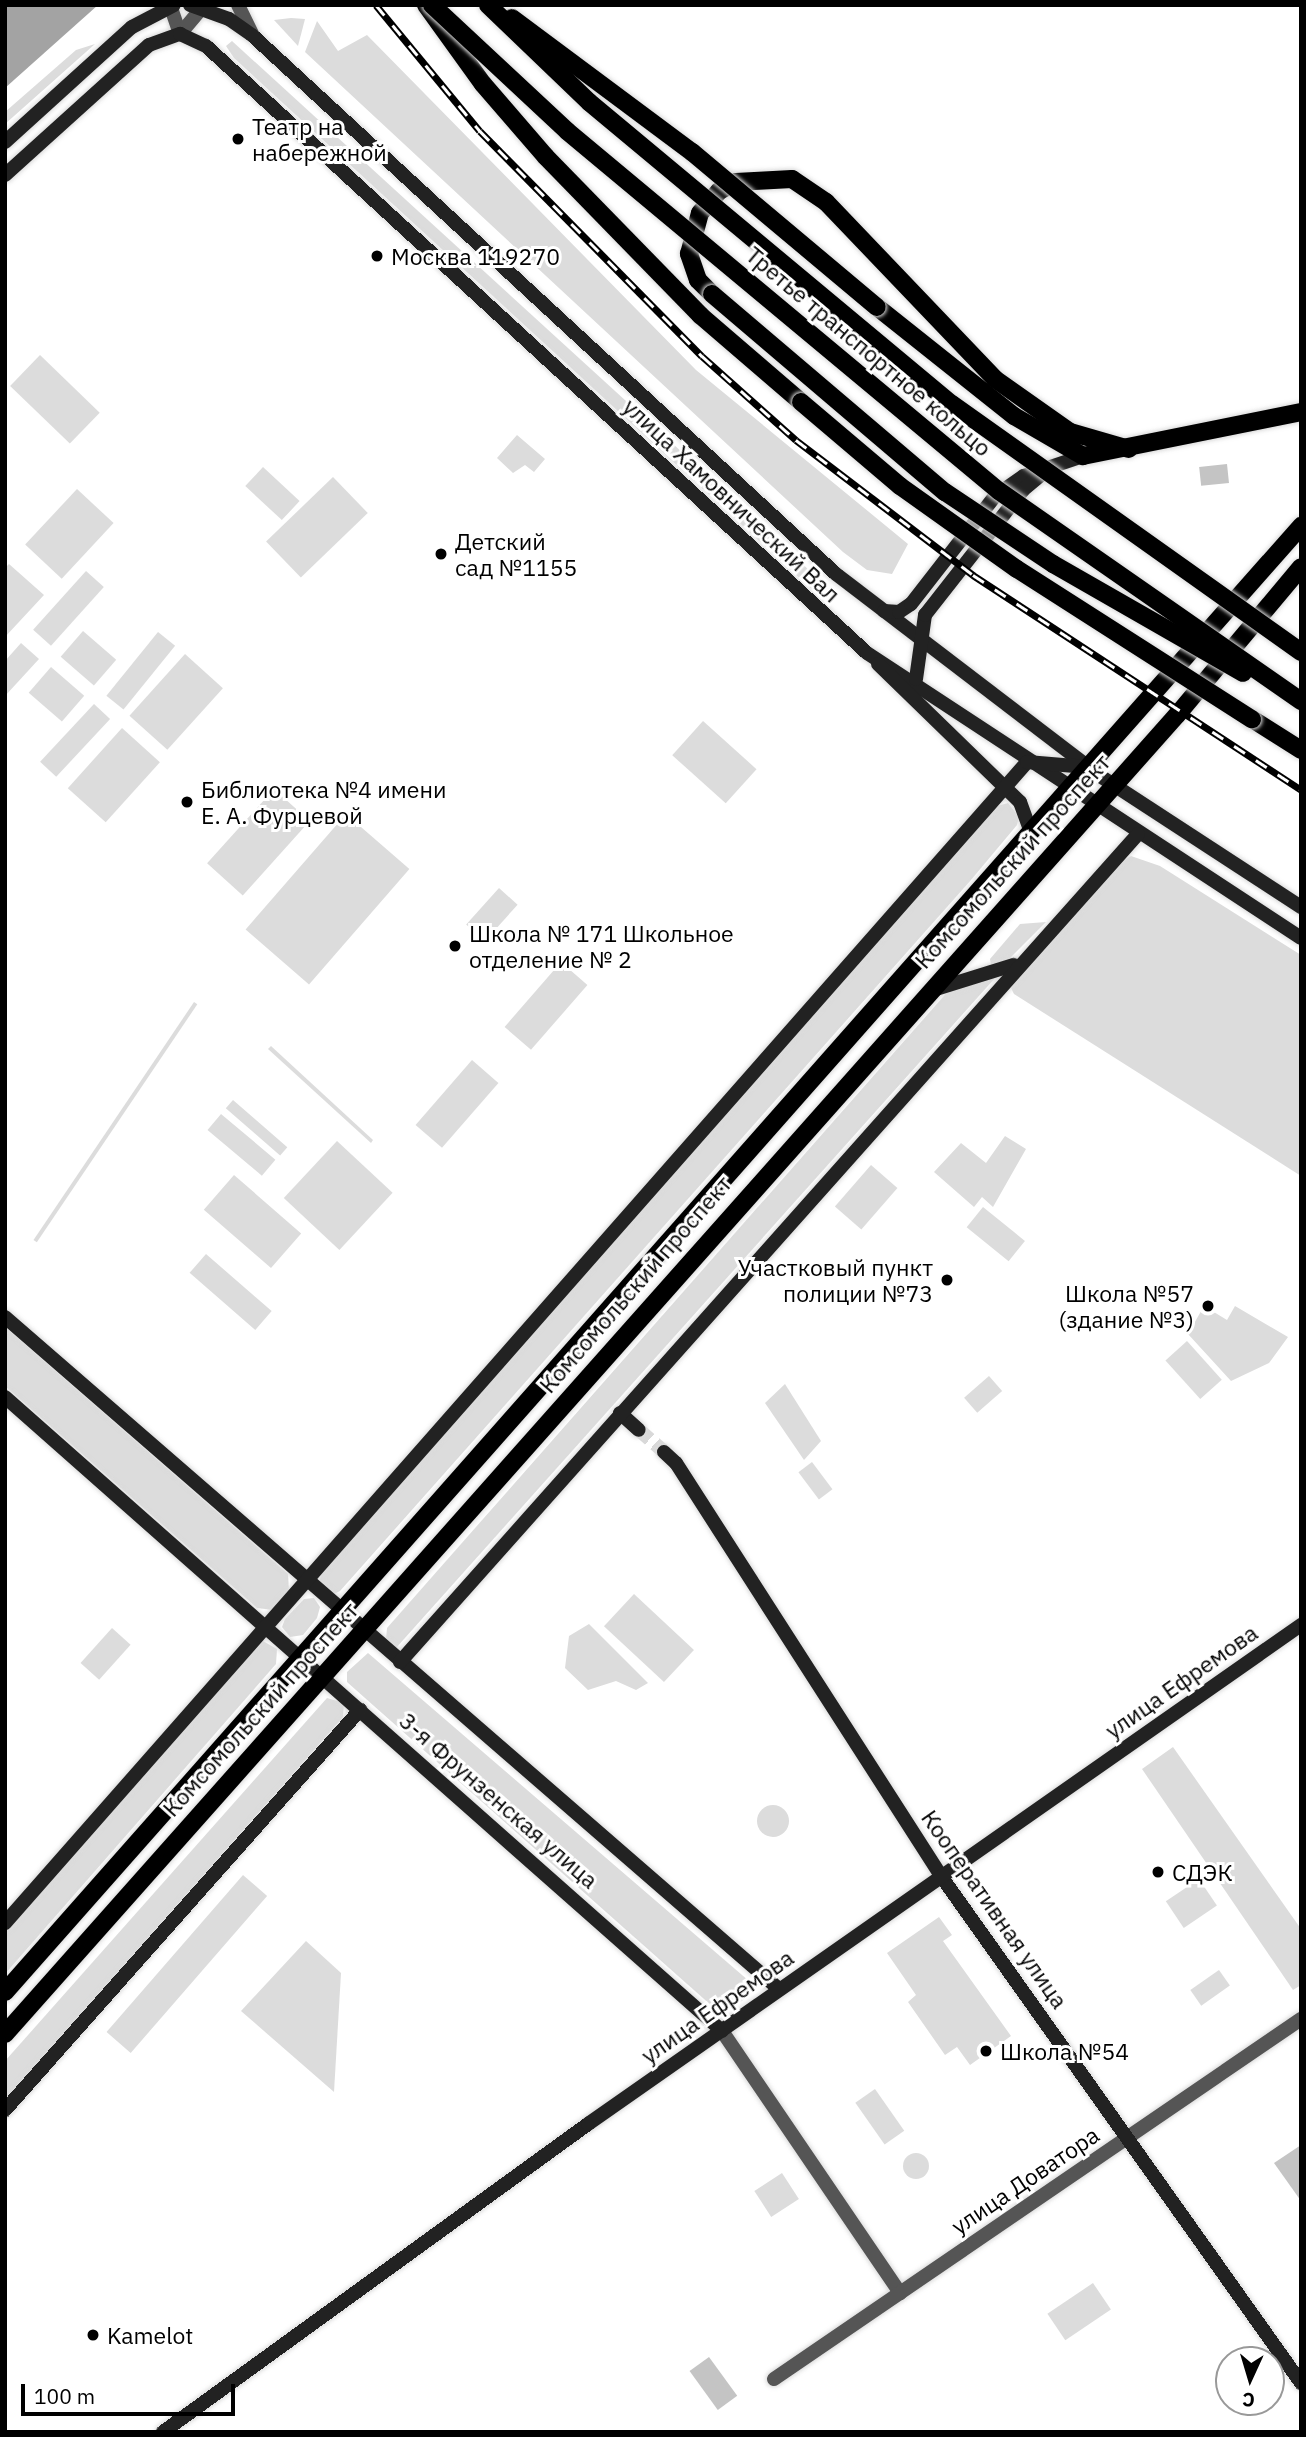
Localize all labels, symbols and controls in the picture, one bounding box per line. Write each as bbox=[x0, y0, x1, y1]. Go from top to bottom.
place label: Театр на набережной bbox=[252, 112, 387, 166]
marker: Театр на набережной bbox=[230, 131, 246, 147]
street label: Третье транспортное кольцо bbox=[741, 240, 997, 462]
place label: Москва 119270 bbox=[391, 242, 560, 270]
marker: Москва 119270 bbox=[369, 248, 385, 264]
street label: улица Хамовнический Вал bbox=[618, 392, 846, 608]
place label: Детский сад №1155 bbox=[455, 527, 577, 581]
marker: Детский сад №1155 bbox=[433, 546, 449, 562]
street label: Комсомольский проспект bbox=[909, 748, 1115, 974]
place label: Библиотека №4 имени Е. А. Фурцевой bbox=[201, 775, 447, 829]
marker: Библиотека №4 имени Е. А. Фурцевой bbox=[179, 794, 195, 810]
place label: Школа № 171 Школьное отделение № 2 bbox=[469, 919, 734, 973]
marker: Школа № 171 Школьное отделение № 2 bbox=[447, 938, 463, 954]
street label: Комсомольский проспект bbox=[533, 1170, 737, 1398]
place label: Участковый пункт полиции №73 bbox=[738, 1253, 933, 1307]
marker: Участковый пункт полиции №73 bbox=[939, 1272, 955, 1288]
place label: Школа №57 (здание №3) bbox=[1059, 1279, 1194, 1333]
marker: Школа №57 (здание №3) bbox=[1200, 1298, 1216, 1314]
street label: Комсомольский проспект bbox=[157, 1596, 363, 1822]
street label: улица Ефремова bbox=[1100, 1618, 1262, 1744]
street label: 3-я Фрунзенская улица bbox=[394, 1706, 604, 1894]
street label: Кооперативная улица bbox=[916, 1804, 1074, 2014]
place label: СДЭК bbox=[1172, 1858, 1233, 1886]
marker: СДЭК bbox=[1150, 1864, 1166, 1880]
street label: улица Ефремова bbox=[636, 1943, 798, 2069]
place label: Школа №54 bbox=[1000, 2037, 1129, 2065]
marker: Школа №54 bbox=[978, 2043, 994, 2059]
street label: улица Доватора bbox=[946, 2120, 1104, 2240]
place label: Kamelot bbox=[107, 2321, 193, 2349]
marker: Kamelot bbox=[85, 2327, 101, 2343]
north arrow bbox=[1215, 2346, 1285, 2416]
scale bar bbox=[24, 2370, 238, 2414]
text: 100 m bbox=[34, 2382, 95, 2410]
text: С bbox=[1242, 2388, 1256, 2412]

